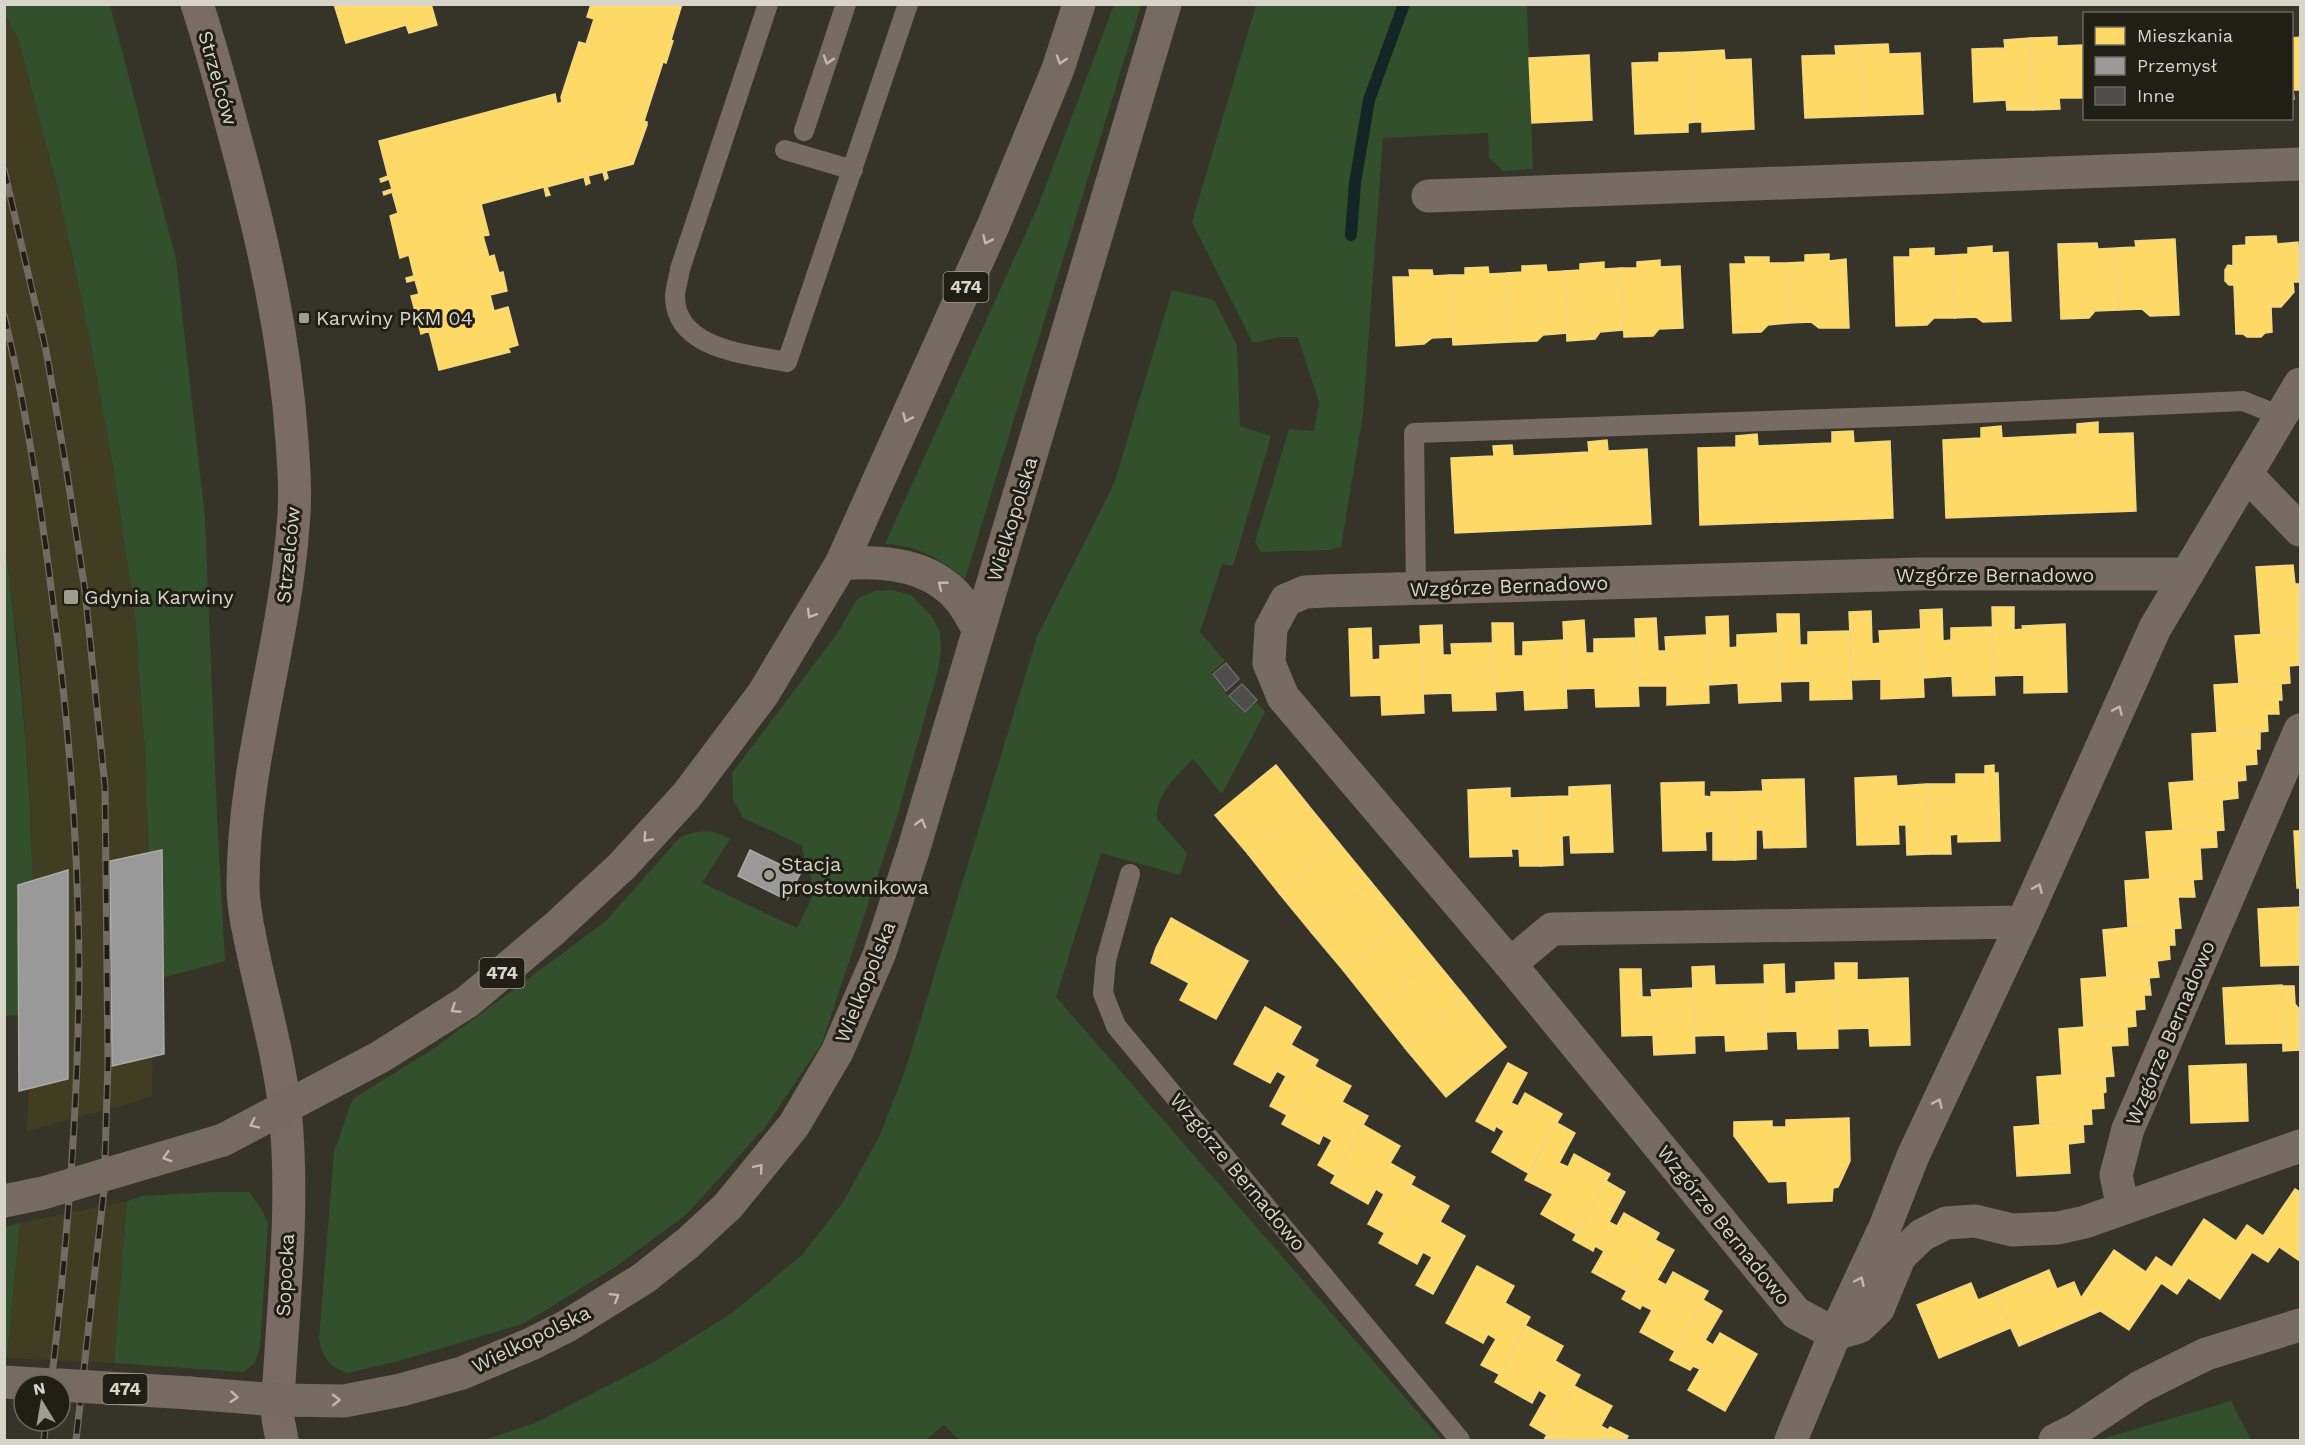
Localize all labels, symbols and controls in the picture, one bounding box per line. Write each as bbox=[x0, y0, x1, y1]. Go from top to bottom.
legend bbox=[2083, 12, 2293, 120]
text: Mieszkania bbox=[2137, 25, 2233, 46]
street label: Strzelców bbox=[193, 28, 243, 128]
one-way arrow bbox=[822, 54, 835, 65]
one-way arrow bbox=[1055, 54, 1068, 65]
text: Przemysł bbox=[2137, 55, 2218, 76]
text: Inne bbox=[2137, 85, 2175, 106]
one-way arrow bbox=[982, 234, 994, 245]
road number: 474 bbox=[944, 272, 988, 302]
place label: Karwiny PKM 04 bbox=[316, 306, 473, 330]
marker: Karwiny PKM 04 bbox=[297, 311, 311, 325]
one-way arrow bbox=[902, 412, 914, 423]
street label: Wielkopolska bbox=[982, 454, 1042, 584]
street label: Strzelców bbox=[271, 505, 305, 605]
street label: Wzgórze Bernadowo bbox=[1896, 563, 2094, 587]
street label: Wzgórze Bernadowo bbox=[1409, 571, 1609, 601]
one-way arrow bbox=[938, 581, 949, 592]
place label: Gdynia Karwiny bbox=[84, 585, 234, 609]
marker: Gdynia Karwiny bbox=[62, 588, 80, 606]
one-way arrow bbox=[807, 608, 819, 618]
one-way arrow bbox=[2111, 706, 2123, 717]
one-way arrow bbox=[914, 818, 926, 829]
one-way arrow bbox=[644, 831, 655, 842]
place label: Stacja prostownikowa bbox=[781, 852, 929, 899]
marker: Stacja prostownikowa bbox=[762, 868, 776, 882]
one-way arrow bbox=[2031, 883, 2043, 894]
street label: Wielkopolska bbox=[830, 918, 900, 1046]
street label: Wzgórze Bernadowo bbox=[2120, 937, 2220, 1129]
road number: 474 bbox=[480, 958, 524, 988]
one-way arrow bbox=[451, 1002, 461, 1014]
street label: Wzgórze Bernadowo bbox=[1165, 1088, 1311, 1256]
one-way arrow bbox=[1930, 1098, 1942, 1109]
one-way arrow bbox=[249, 1117, 260, 1129]
street label: Wzgórze Bernadowo bbox=[1652, 1140, 1796, 1310]
one-way arrow bbox=[162, 1150, 173, 1162]
one-way arrow bbox=[752, 1164, 763, 1175]
street label: Sopocka bbox=[271, 1233, 299, 1317]
one-way arrow bbox=[1852, 1277, 1864, 1288]
one-way arrow bbox=[609, 1292, 619, 1304]
street label: Wielkopolska bbox=[468, 1300, 594, 1378]
north arrow bbox=[12, 1373, 72, 1433]
road number: 474 bbox=[102, 1374, 148, 1404]
text: N bbox=[32, 1378, 47, 1399]
one-way arrow bbox=[229, 1390, 238, 1403]
one-way arrow bbox=[332, 1394, 341, 1407]

